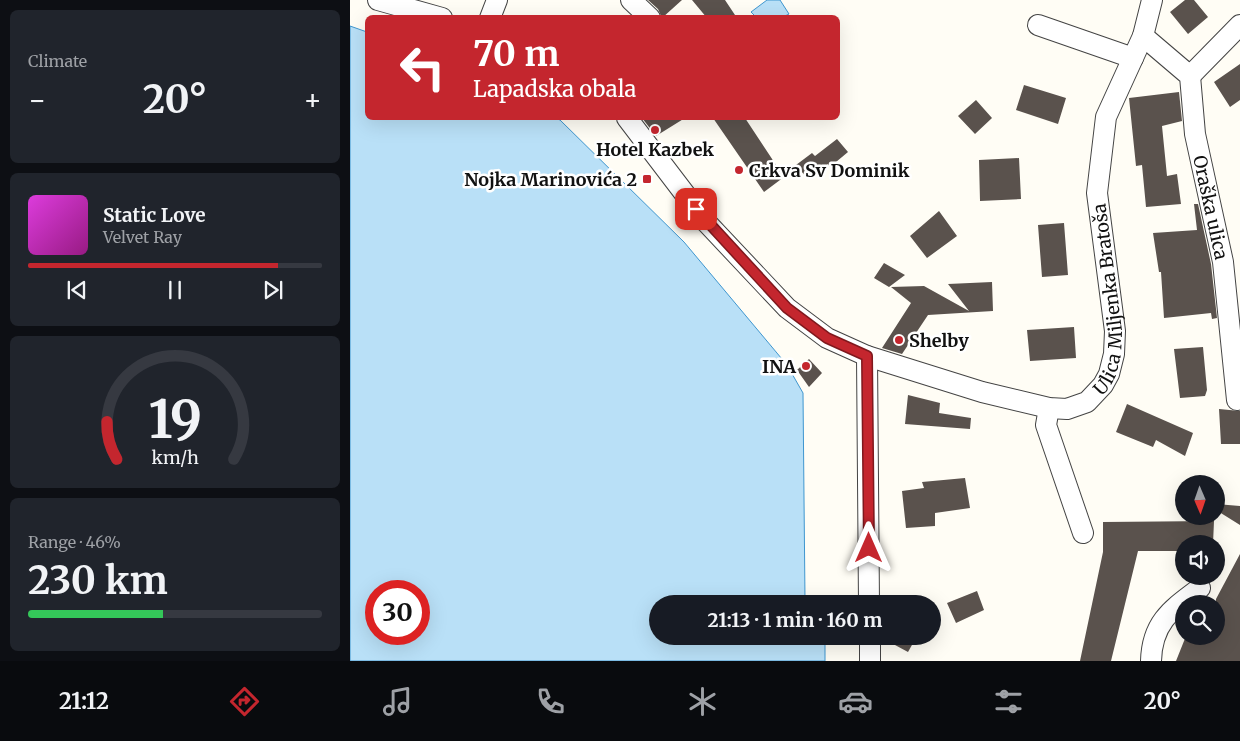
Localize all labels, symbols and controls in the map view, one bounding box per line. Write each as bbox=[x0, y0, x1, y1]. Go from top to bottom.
text: 70 m bbox=[473, 32, 560, 76]
icon: left bbox=[390, 35, 455, 100]
text: Climate bbox=[28, 51, 87, 71]
text: Lapadska obala bbox=[473, 75, 636, 103]
text: 20° bbox=[143, 76, 207, 123]
text: − bbox=[28, 82, 47, 118]
text: + bbox=[303, 82, 322, 118]
marker: Hotel Kazbek bbox=[649, 124, 661, 136]
place label: Hotel Kazbek bbox=[596, 138, 714, 161]
street label: Oraška ulica bbox=[1188, 153, 1234, 262]
place label: Crkva Sv Dominik bbox=[749, 159, 910, 182]
marker: Crkva Sv Dominik bbox=[733, 164, 745, 176]
place label: Nojka Marinovića 2 bbox=[464, 168, 637, 191]
marker: Nojka Marinovića 2 bbox=[641, 173, 653, 185]
pin bbox=[675, 188, 717, 230]
icon: arrive bbox=[682, 195, 710, 223]
street label: Ulica Miljenka Bratoša bbox=[1087, 202, 1126, 400]
text: Static Love bbox=[103, 203, 206, 227]
text: Velvet Ray bbox=[103, 227, 182, 247]
icon: previous bbox=[63, 276, 91, 304]
icon: pause bbox=[161, 276, 189, 304]
icon: next bbox=[259, 276, 287, 304]
place label: Shelby bbox=[909, 329, 969, 352]
marker: Shelby bbox=[893, 334, 905, 346]
place label: INA bbox=[762, 355, 796, 378]
marker: INA bbox=[800, 360, 812, 372]
text: 19 bbox=[148, 387, 202, 452]
text: km/h bbox=[151, 446, 199, 469]
north arrow bbox=[1175, 475, 1225, 525]
map controls bbox=[1175, 475, 1225, 645]
position arrow bbox=[842, 521, 894, 573]
text: Range · 46% bbox=[28, 532, 121, 552]
button: sound bbox=[1175, 535, 1225, 585]
text: 230 km bbox=[28, 557, 168, 604]
speed limit sign: 30 bbox=[365, 580, 430, 645]
button: search bbox=[1175, 595, 1225, 645]
text: 21:13 · 1 min · 160 m bbox=[708, 608, 882, 632]
icon: directions bbox=[227, 684, 262, 719]
icon: music bbox=[380, 684, 415, 719]
icon: phone bbox=[533, 684, 568, 719]
icon: climate bbox=[685, 684, 720, 719]
icon: car bbox=[838, 684, 873, 719]
icon: filters bbox=[991, 684, 1026, 719]
text: 21:12 bbox=[59, 687, 109, 715]
text: 20° bbox=[1144, 687, 1181, 715]

